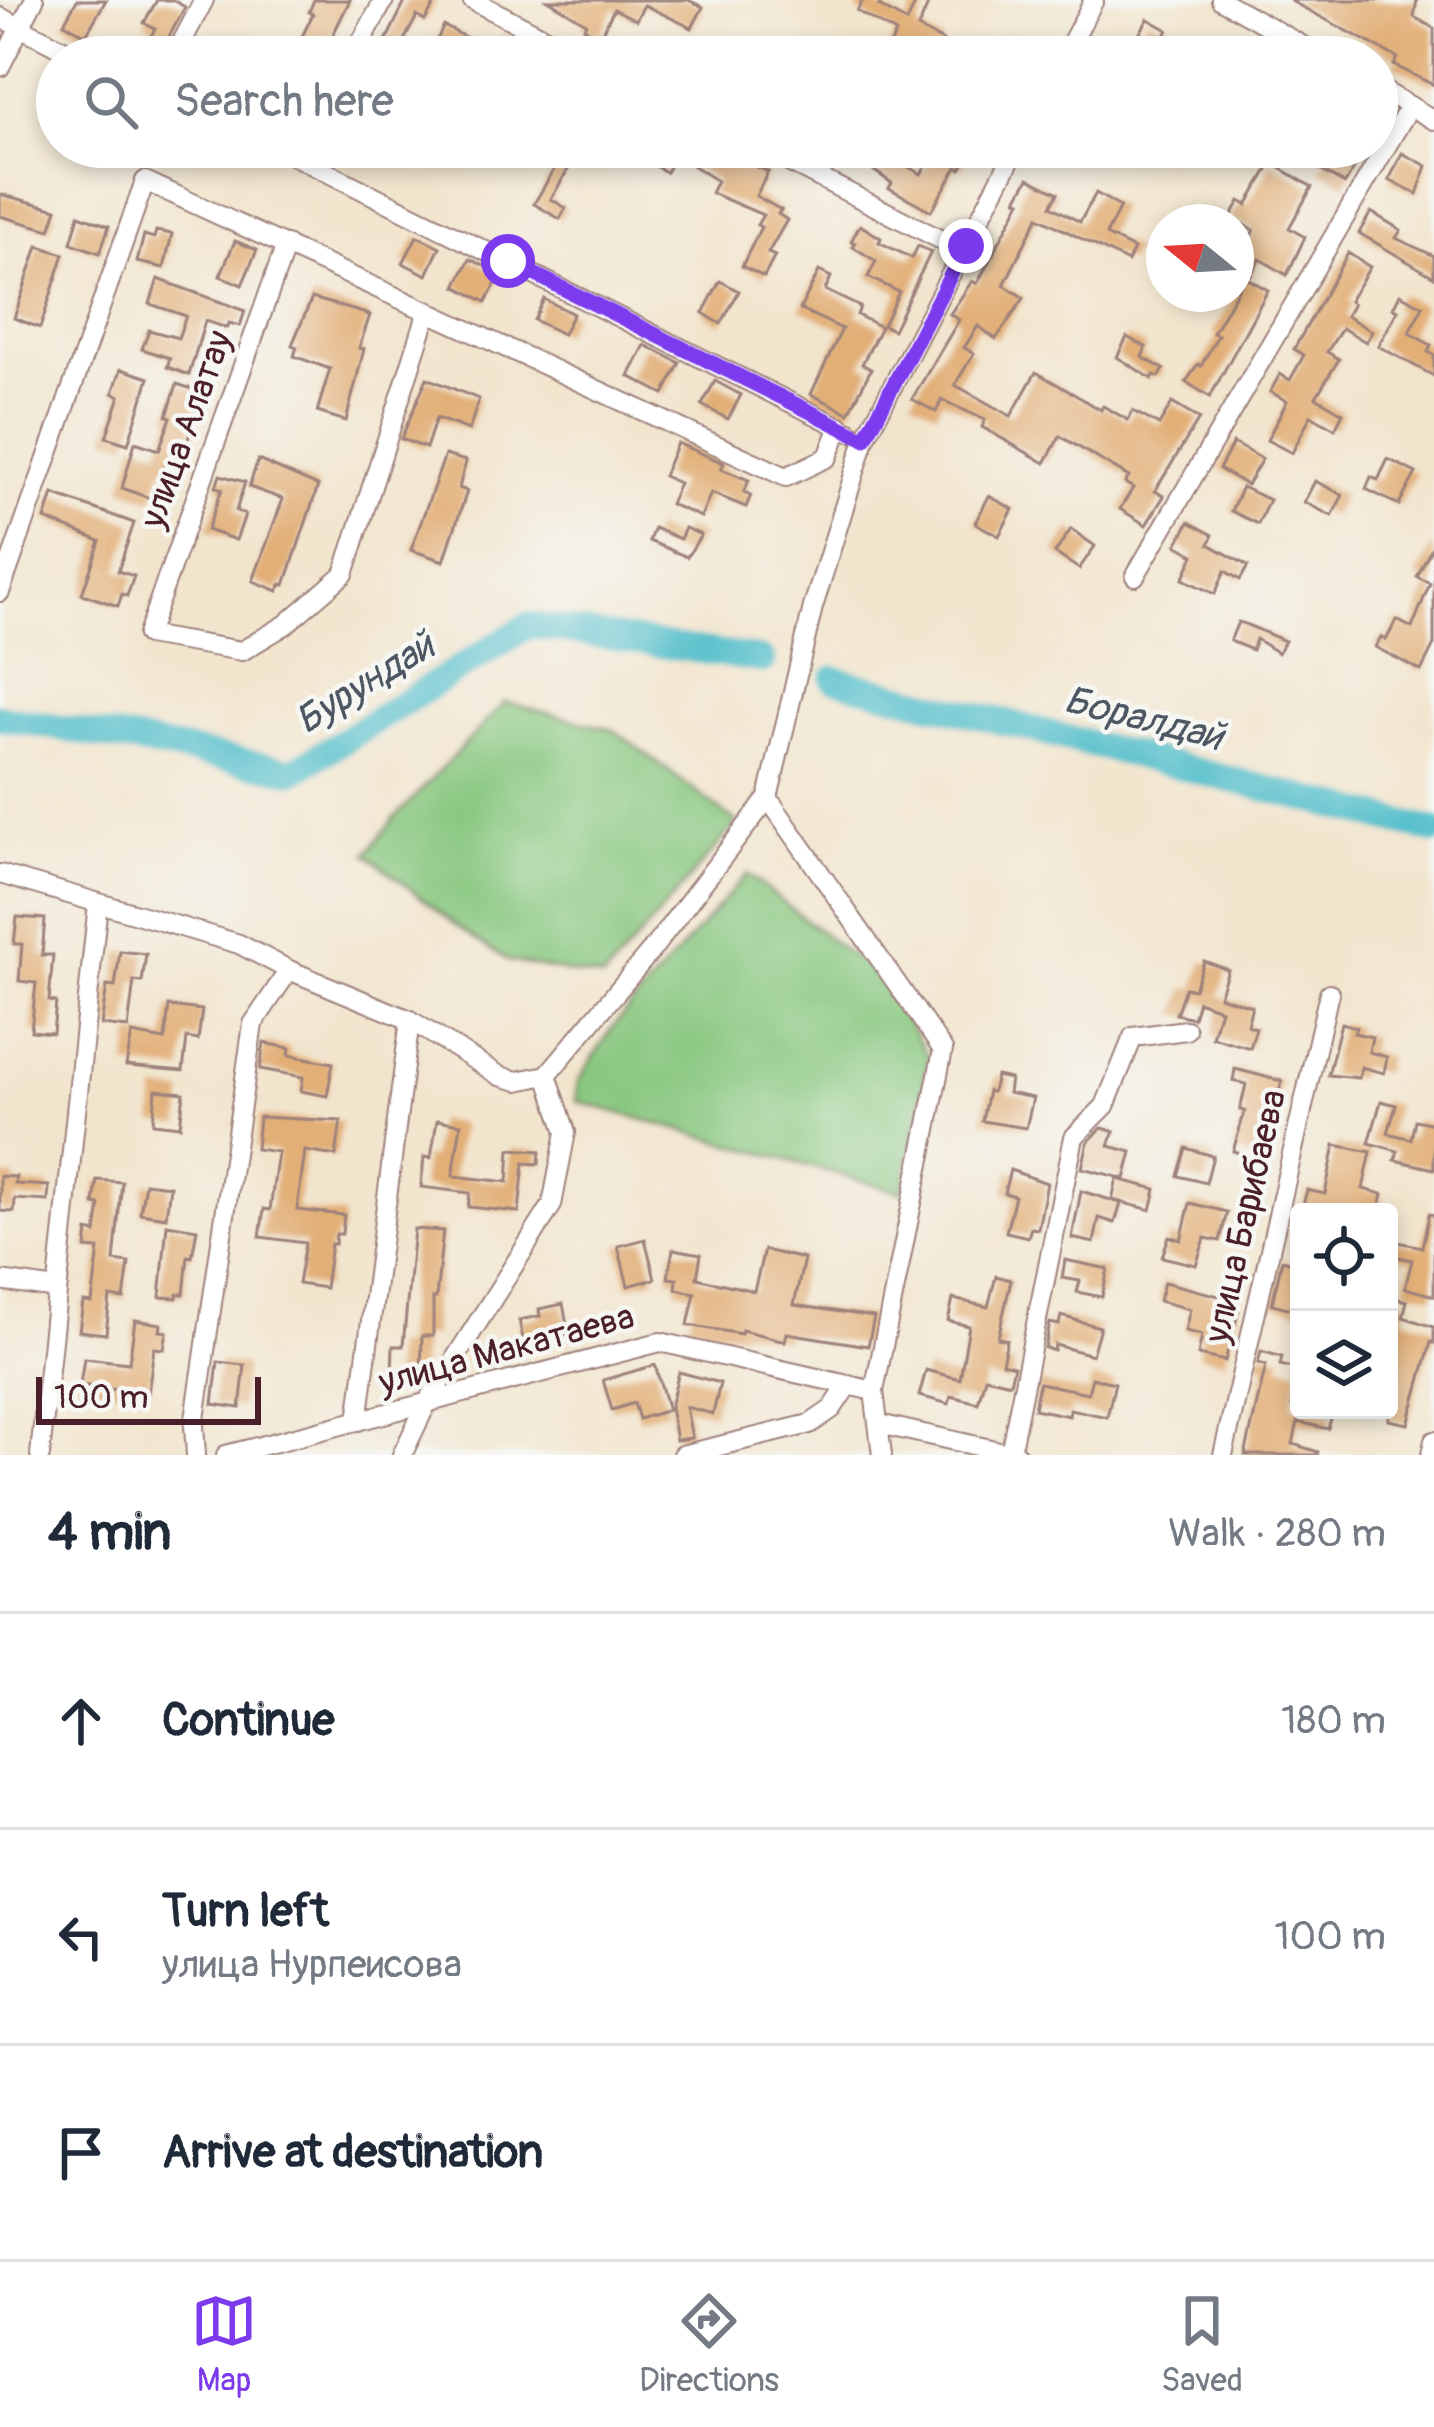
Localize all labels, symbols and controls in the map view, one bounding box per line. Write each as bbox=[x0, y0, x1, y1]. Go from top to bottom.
search box bbox=[36, 36, 1398, 168]
icon: search bbox=[78, 69, 144, 135]
text: Search here bbox=[174, 74, 394, 130]
north arrow bbox=[1146, 204, 1254, 312]
route end bbox=[939, 219, 993, 273]
route start bbox=[481, 234, 535, 288]
street label: улица Алатау bbox=[130, 325, 243, 535]
water label: Бурундай bbox=[286, 620, 446, 745]
water label: Боралдай bbox=[1059, 675, 1231, 763]
street label: улица Барибаева bbox=[1194, 1085, 1296, 1348]
map controls bbox=[1290, 1203, 1398, 1419]
button: locate bbox=[1290, 1203, 1398, 1311]
street label: улица Макатаева bbox=[373, 1294, 639, 1405]
button: layers bbox=[1290, 1311, 1398, 1419]
scale bar bbox=[36, 1371, 261, 1424]
text: 100 m bbox=[54, 1377, 148, 1418]
text: 4 min bbox=[48, 1501, 171, 1565]
text: Walk · 280 m bbox=[1168, 1509, 1386, 1558]
icon: ahead bbox=[48, 1688, 114, 1754]
text: Continue bbox=[162, 1693, 335, 1749]
text: 180 m bbox=[1281, 1696, 1386, 1745]
text: Turn left bbox=[162, 1884, 329, 1940]
icon: left bbox=[48, 1904, 114, 1970]
text: 100 m bbox=[1274, 1912, 1386, 1961]
text: улица Нурпеисова bbox=[162, 1940, 462, 1989]
icon: arrive bbox=[48, 2120, 114, 2186]
text: Arrive at destination bbox=[162, 2125, 543, 2181]
tab: Map bbox=[191, 2288, 257, 2401]
tab: Directions bbox=[639, 2288, 779, 2401]
tab: Saved bbox=[1161, 2288, 1243, 2401]

